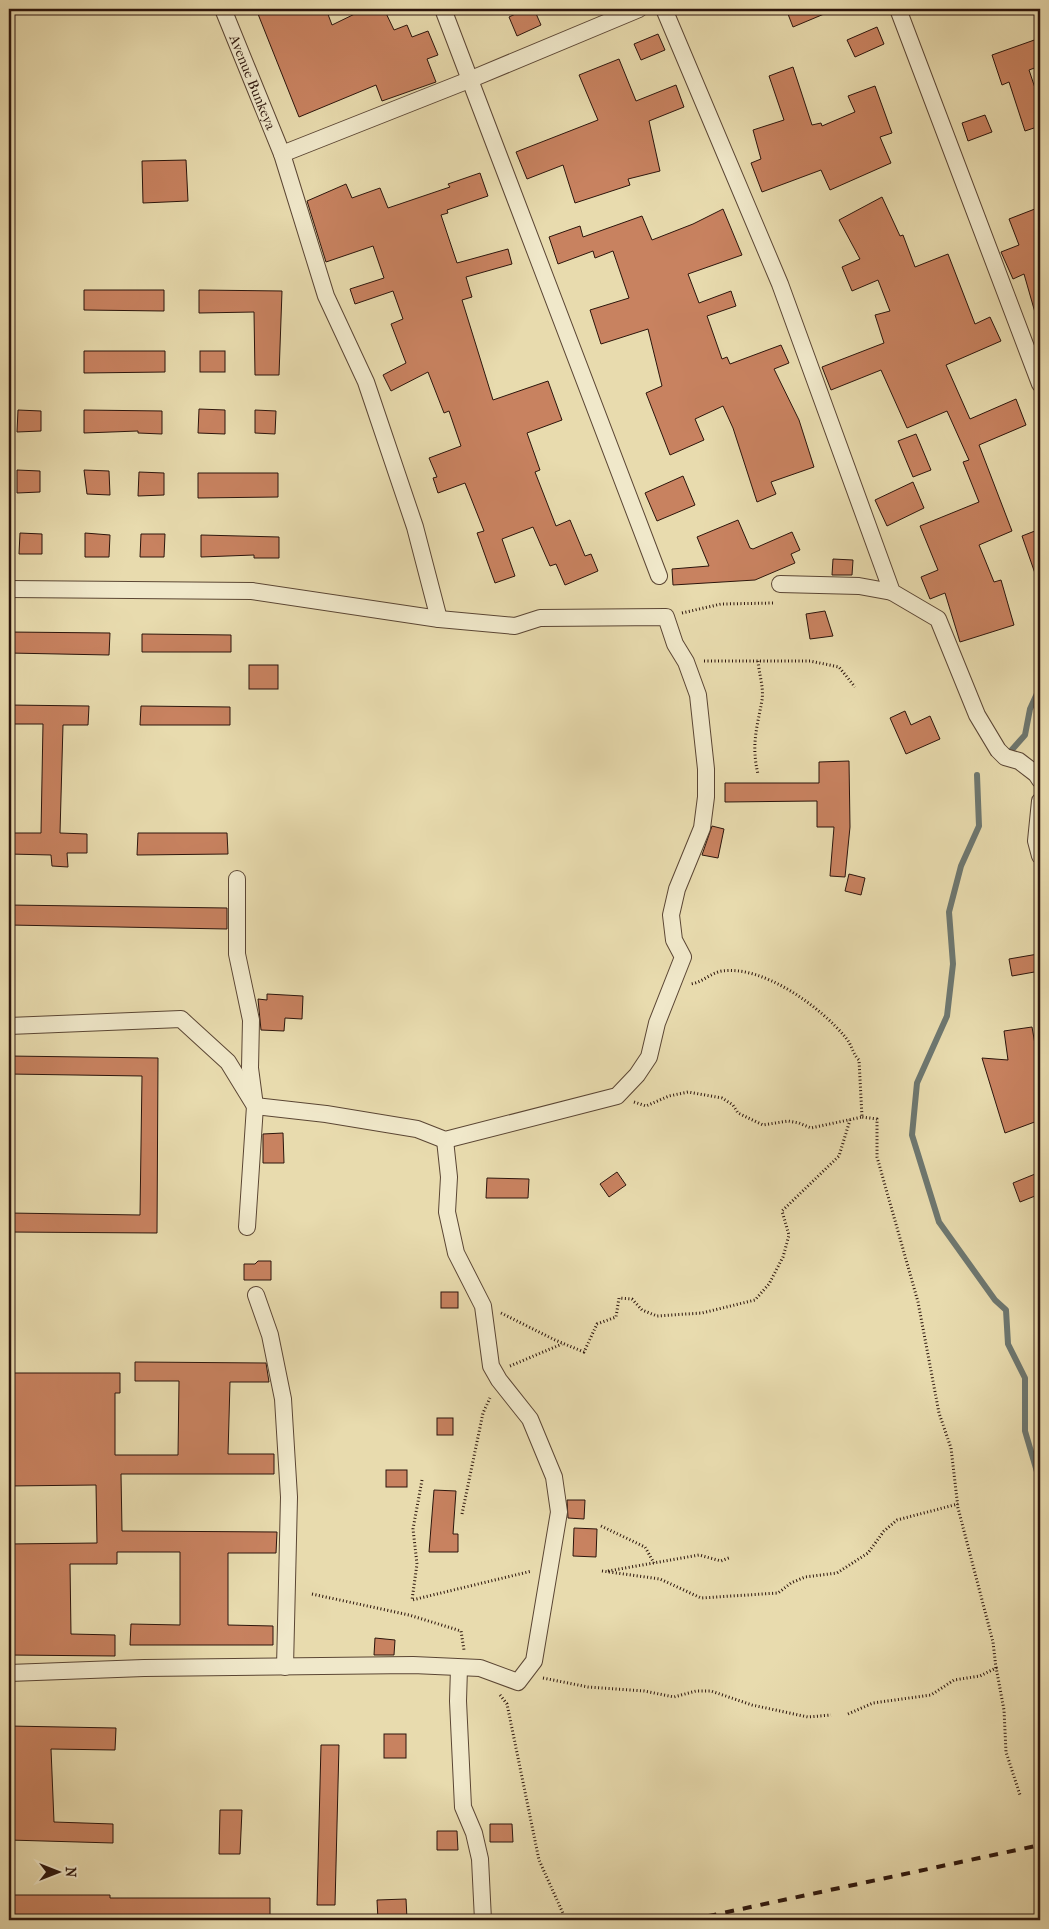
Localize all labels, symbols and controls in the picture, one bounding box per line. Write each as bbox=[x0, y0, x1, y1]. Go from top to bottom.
street label: Avenue Bunkeya bbox=[225, 31, 279, 133]
north arrow bbox=[32, 1846, 82, 1896]
text: N bbox=[62, 1867, 79, 1878]

